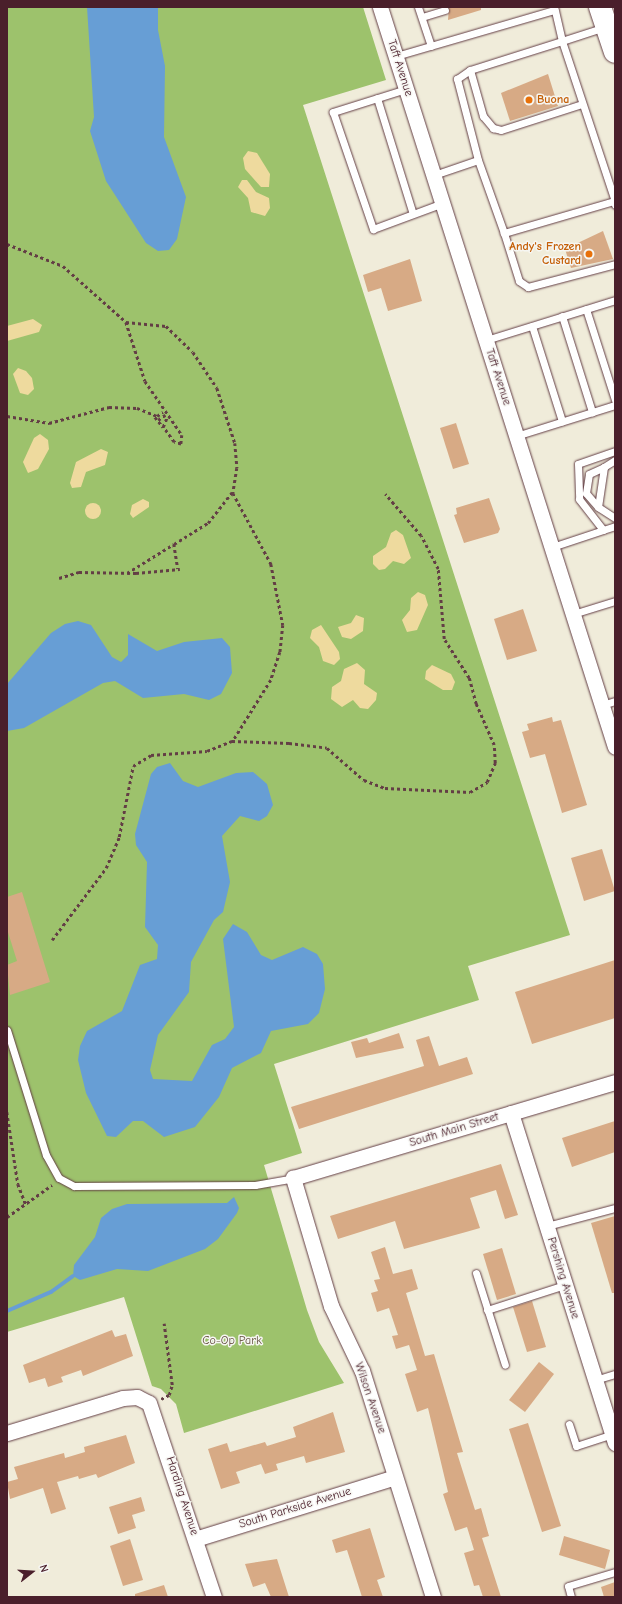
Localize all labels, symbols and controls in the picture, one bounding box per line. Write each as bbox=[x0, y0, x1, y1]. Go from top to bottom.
street label: Taft Avenue bbox=[384, 38, 416, 98]
place label: Buona bbox=[537, 93, 569, 107]
marker: Buona bbox=[524, 95, 534, 105]
place label: Andy's Frozen Custard bbox=[509, 240, 581, 268]
marker: Andy's Frozen Custard bbox=[584, 249, 594, 259]
street label: Taft Avenue bbox=[482, 347, 514, 407]
street label: South Main Street bbox=[408, 1110, 500, 1150]
street label: Pershing Avenue bbox=[544, 1235, 582, 1321]
park label: Co-Op Park bbox=[202, 1334, 262, 1348]
street label: Wilson Avenue bbox=[351, 1361, 389, 1435]
street label: Harding Avenue bbox=[162, 1455, 202, 1537]
street label: South Parkside Avenue bbox=[237, 1484, 353, 1532]
north arrow bbox=[12, 1552, 52, 1592]
text: N bbox=[37, 1563, 51, 1574]

